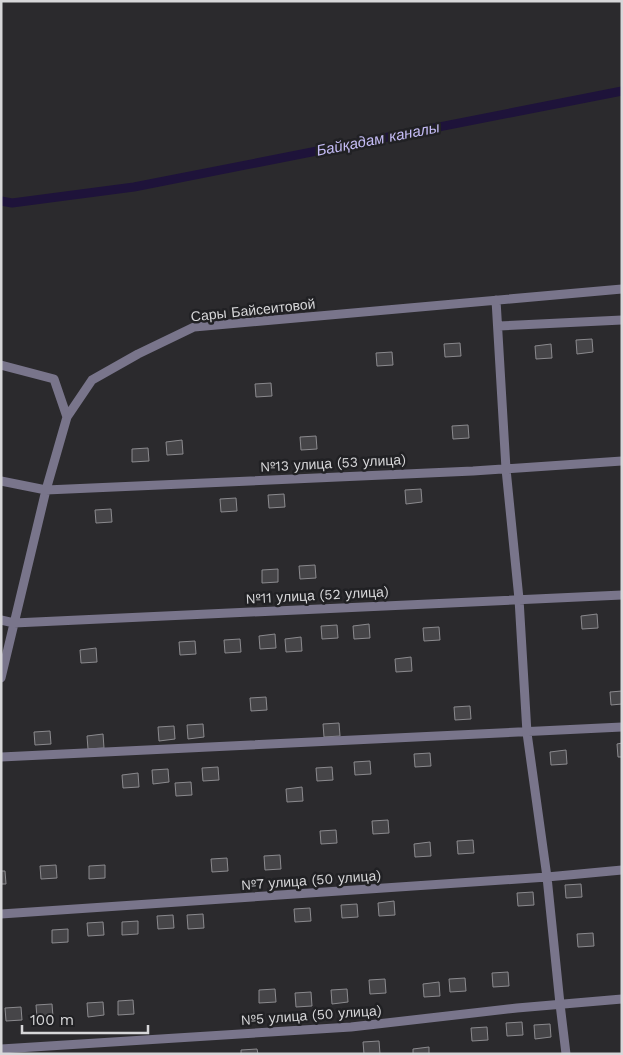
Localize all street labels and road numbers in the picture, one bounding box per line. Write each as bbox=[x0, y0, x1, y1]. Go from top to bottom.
street label: Сары Байсеитовой bbox=[190, 296, 316, 324]
street label: №13 улица (53 улица) bbox=[260, 451, 406, 475]
street label: №11 улица (52 улица) bbox=[245, 583, 389, 607]
street label: №7 улица (50 улица) bbox=[240, 867, 382, 893]
street label: №5 улица (50 улица) bbox=[240, 1002, 382, 1028]

